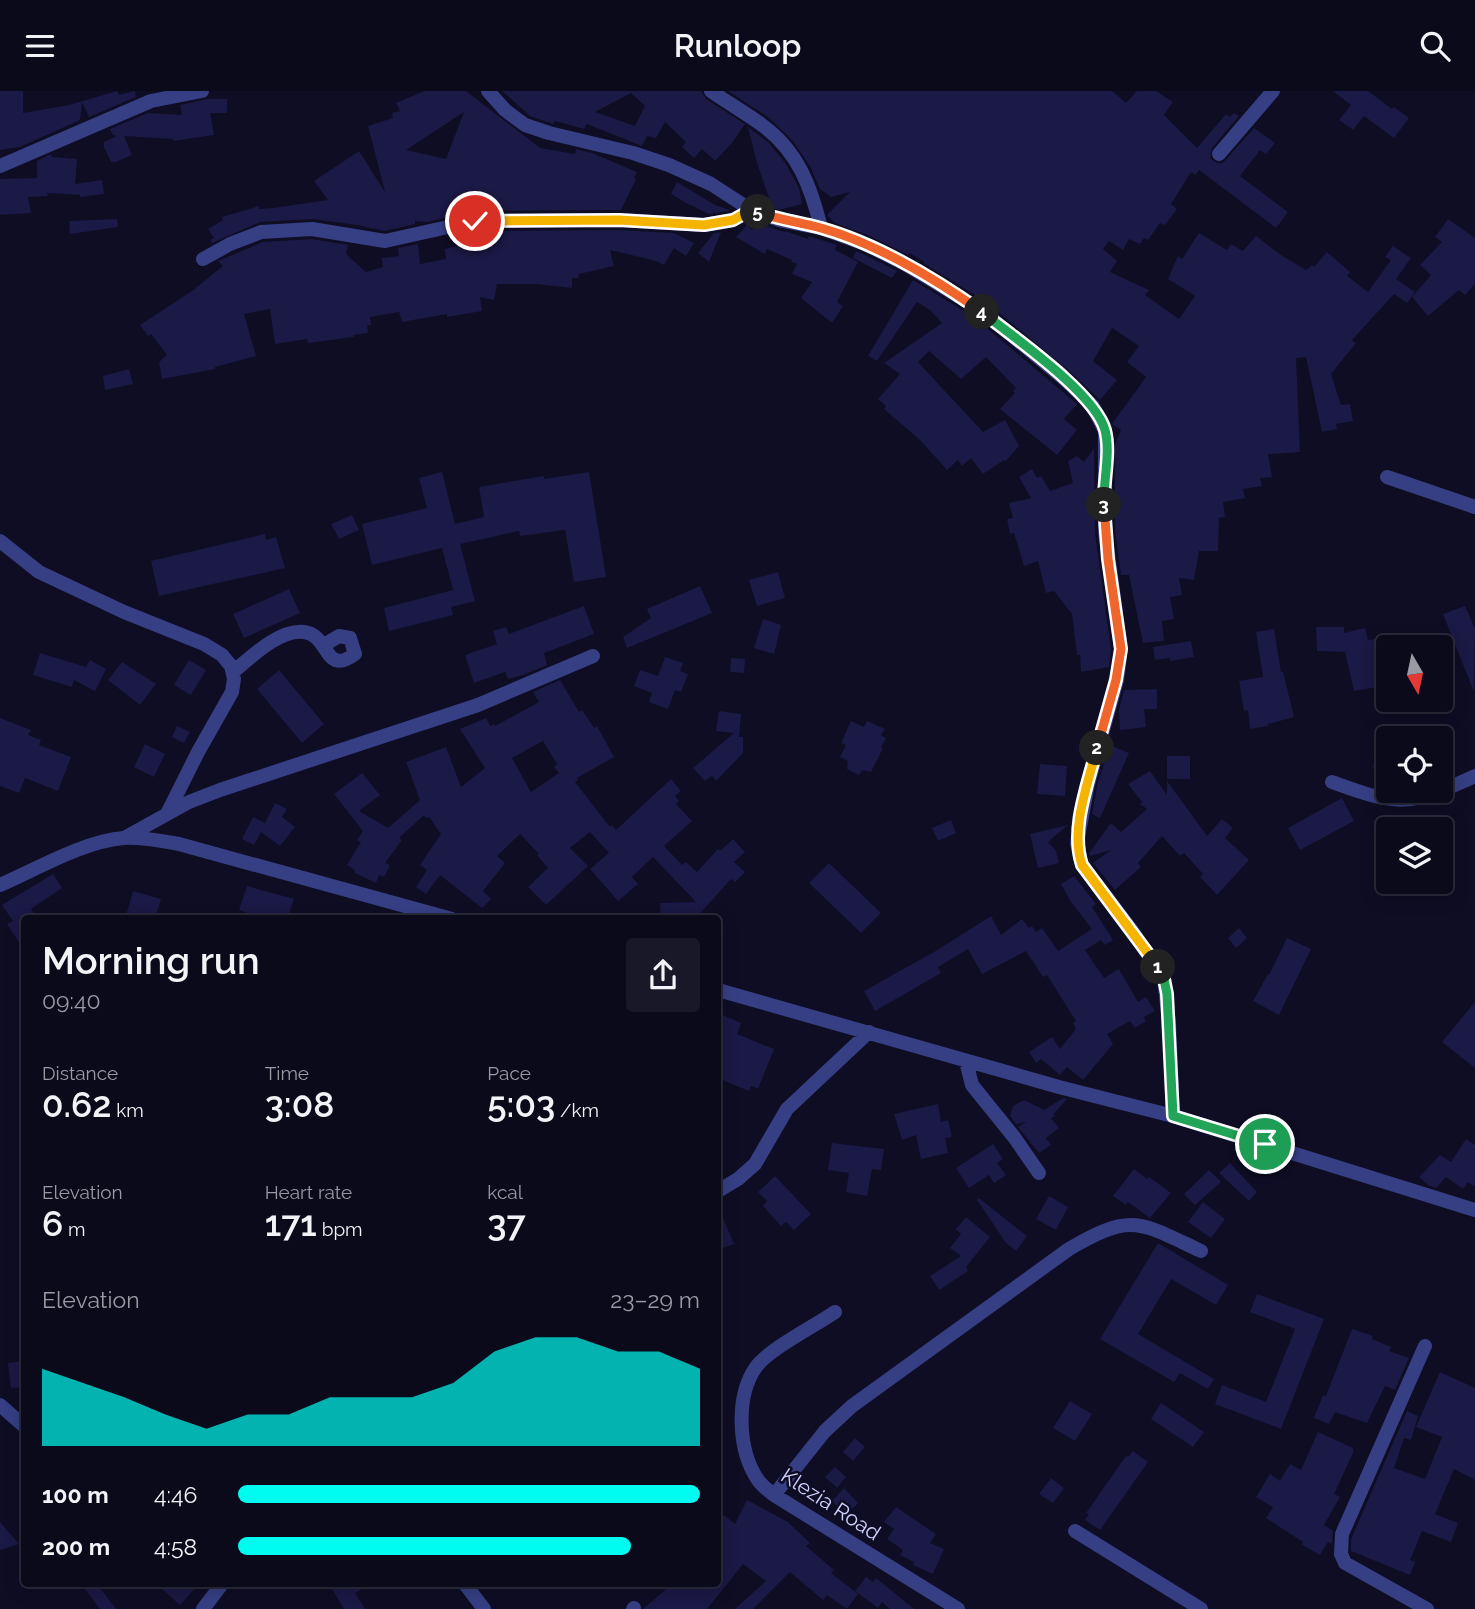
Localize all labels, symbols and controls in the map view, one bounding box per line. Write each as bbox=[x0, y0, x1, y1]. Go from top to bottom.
icon: menu bbox=[21, 27, 59, 65]
text: Runloop bbox=[674, 27, 801, 64]
icon: search bbox=[1416, 27, 1454, 65]
pin bbox=[445, 191, 505, 251]
pin: 5 bbox=[740, 195, 776, 229]
text: 5 bbox=[752, 200, 763, 222]
icon: check bbox=[456, 202, 494, 240]
pin: 4 bbox=[964, 295, 1000, 329]
text: 4 bbox=[976, 300, 987, 322]
pin: 3 bbox=[1086, 487, 1122, 523]
text: 3 bbox=[1098, 493, 1109, 515]
north arrow bbox=[1376, 635, 1452, 712]
map controls bbox=[1376, 635, 1453, 894]
button: locate bbox=[1376, 726, 1453, 803]
pin: 2 bbox=[1080, 731, 1114, 765]
text: 2 bbox=[1091, 736, 1102, 758]
button: layers bbox=[1376, 817, 1453, 894]
text: Morning run bbox=[42, 938, 260, 983]
button: share bbox=[626, 938, 700, 1012]
pin: 1 bbox=[1140, 949, 1176, 985]
text: 1 bbox=[1153, 955, 1162, 977]
text: 09:40 bbox=[42, 987, 101, 1014]
text: Distance bbox=[42, 1062, 118, 1084]
text: Time bbox=[265, 1062, 309, 1084]
text: Pace bbox=[487, 1062, 531, 1084]
text: 0.62 bbox=[42, 1084, 111, 1125]
text: 3:08 bbox=[265, 1084, 334, 1125]
text: 5:03 bbox=[487, 1084, 555, 1125]
text: km bbox=[111, 1099, 144, 1121]
text: /km bbox=[555, 1099, 599, 1121]
pin bbox=[1235, 1114, 1295, 1174]
icon: arrive bbox=[1246, 1125, 1284, 1163]
text: Elevation bbox=[42, 1181, 123, 1203]
text: Heart rate bbox=[265, 1181, 352, 1203]
text: kcal bbox=[487, 1181, 523, 1203]
text: 6 bbox=[42, 1203, 63, 1244]
text: 171 bbox=[265, 1203, 317, 1244]
text: 37 bbox=[487, 1203, 526, 1244]
text: m bbox=[63, 1218, 86, 1240]
text: bpm bbox=[317, 1218, 363, 1240]
text: Elevation bbox=[42, 1286, 140, 1313]
text: 23–29 m bbox=[610, 1286, 700, 1313]
street label: Klezia Road bbox=[777, 1463, 885, 1545]
text: 100 m bbox=[42, 1481, 109, 1508]
text: 4:46 bbox=[154, 1481, 197, 1508]
text: 200 m bbox=[42, 1533, 110, 1560]
text: 4:58 bbox=[154, 1533, 197, 1560]

